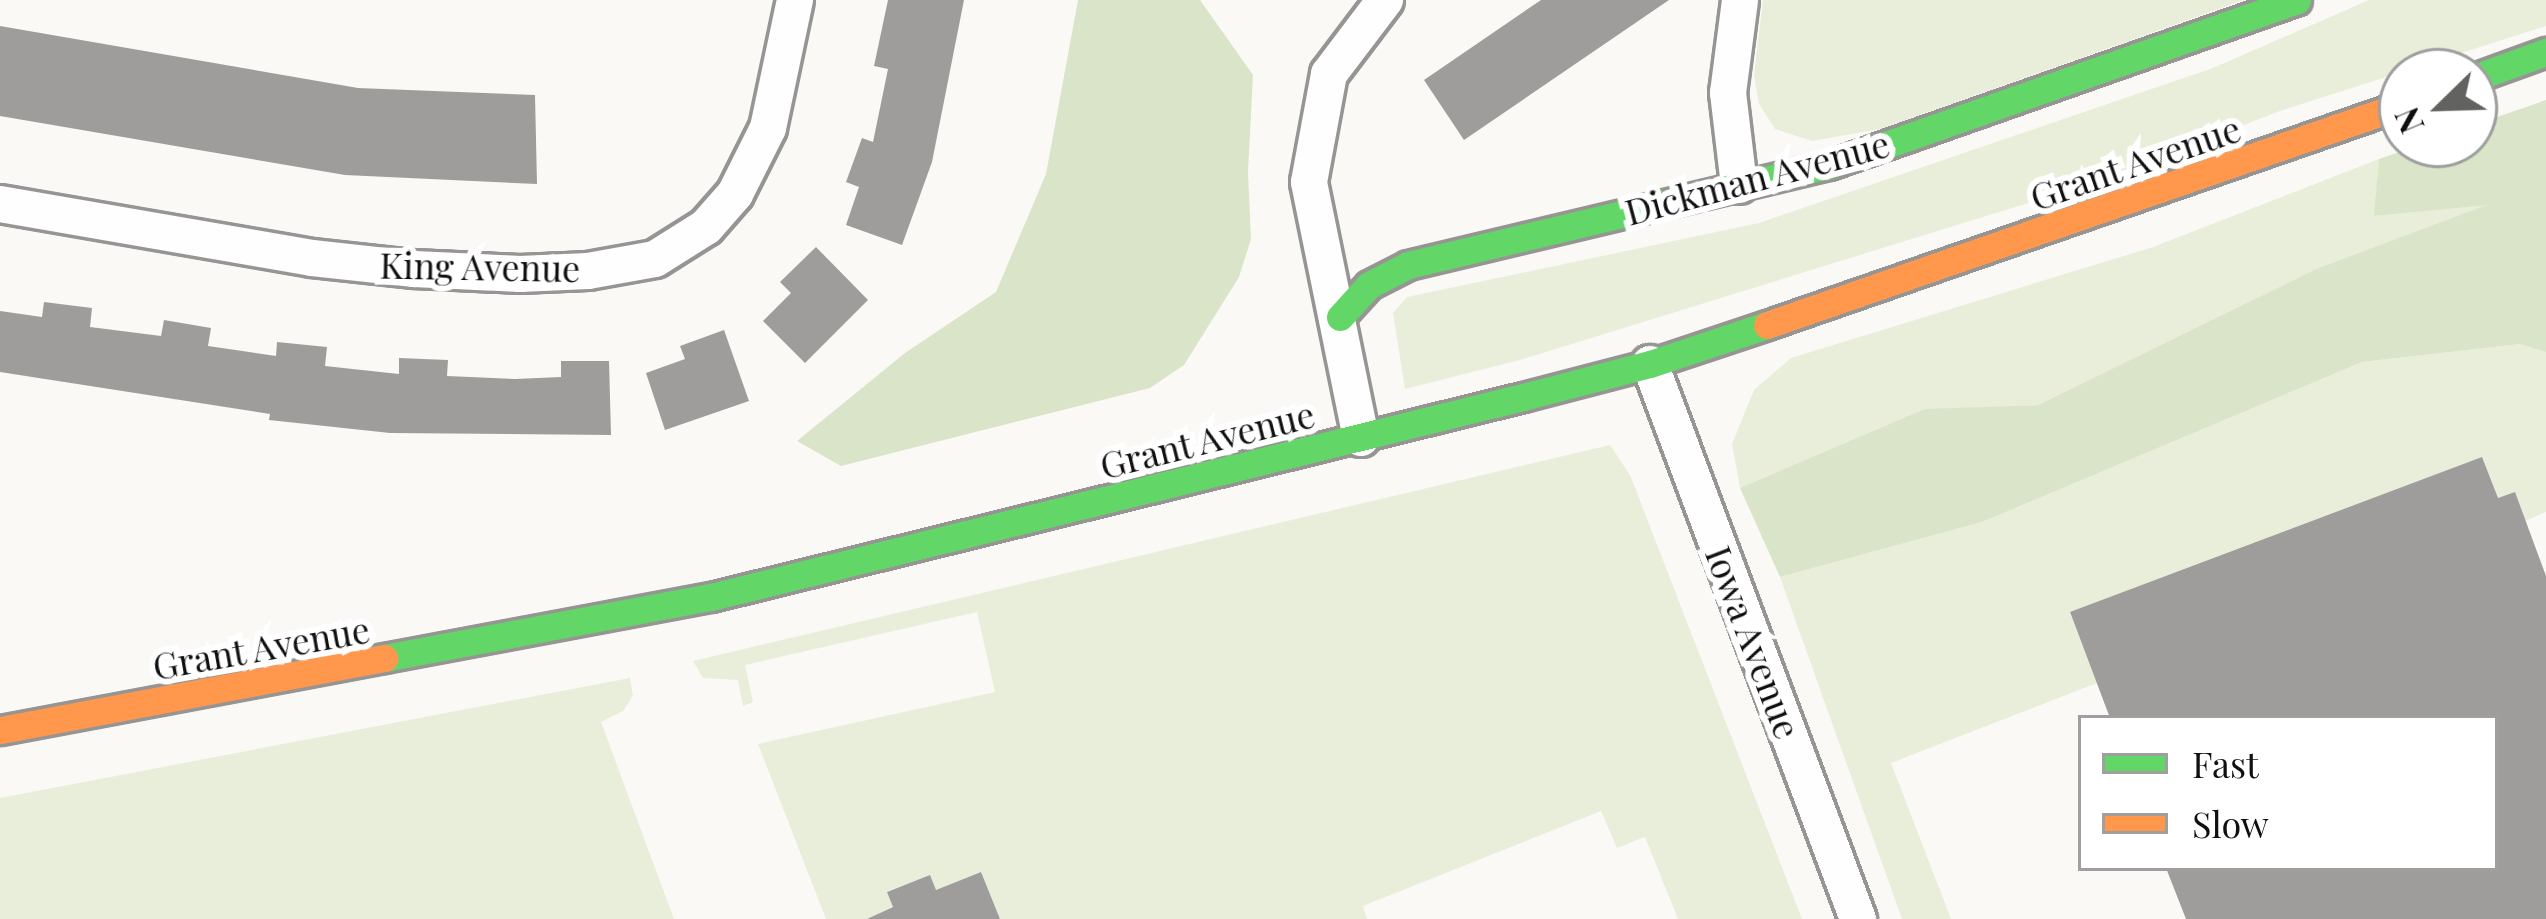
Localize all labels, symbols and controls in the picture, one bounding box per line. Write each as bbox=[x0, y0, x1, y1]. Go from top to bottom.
north arrow bbox=[2378, 48, 2498, 168]
text: N bbox=[2383, 101, 2433, 140]
street label: Grant Avenue bbox=[2023, 106, 2247, 218]
street label: Dickman Avenue bbox=[1620, 121, 1894, 233]
street label: King Avenue bbox=[379, 243, 581, 289]
street label: Grant Avenue bbox=[1094, 391, 1320, 487]
street label: Iowa Avenue bbox=[1697, 539, 1811, 745]
street label: Grant Avenue bbox=[148, 607, 374, 687]
legend bbox=[2078, 715, 2498, 871]
text: Fast bbox=[2192, 739, 2259, 787]
text: Slow bbox=[2192, 799, 2269, 847]

